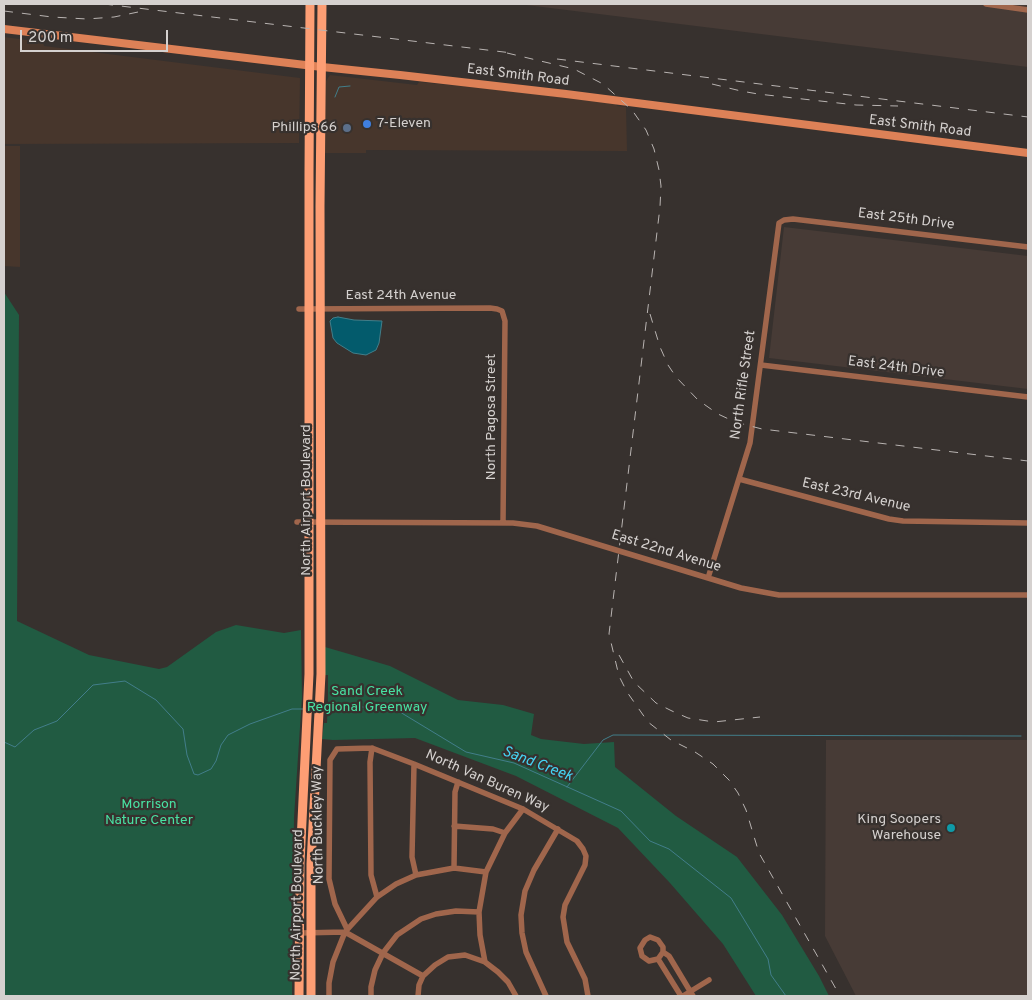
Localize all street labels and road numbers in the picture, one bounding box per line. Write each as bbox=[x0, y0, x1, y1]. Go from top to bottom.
street label: East Smith Road bbox=[466, 61, 570, 91]
street label: East Smith Road bbox=[868, 112, 972, 142]
street label: East 25th Drive bbox=[857, 206, 955, 234]
street label: East 24th Avenue bbox=[346, 288, 456, 304]
street label: North Rifle Street bbox=[728, 329, 760, 441]
street label: North Pagosa Street bbox=[484, 354, 500, 480]
street label: East 24th Drive bbox=[847, 354, 945, 382]
street label: North Airport Boulevard bbox=[299, 424, 315, 576]
street label: East 23rd Avenue bbox=[800, 475, 912, 517]
street label: East 22nd Avenue bbox=[609, 527, 723, 577]
street label: North Van Buren Way bbox=[423, 747, 551, 817]
street label: North Buckley Way bbox=[310, 766, 328, 884]
street label: North Airport Boulevard bbox=[288, 829, 308, 981]

